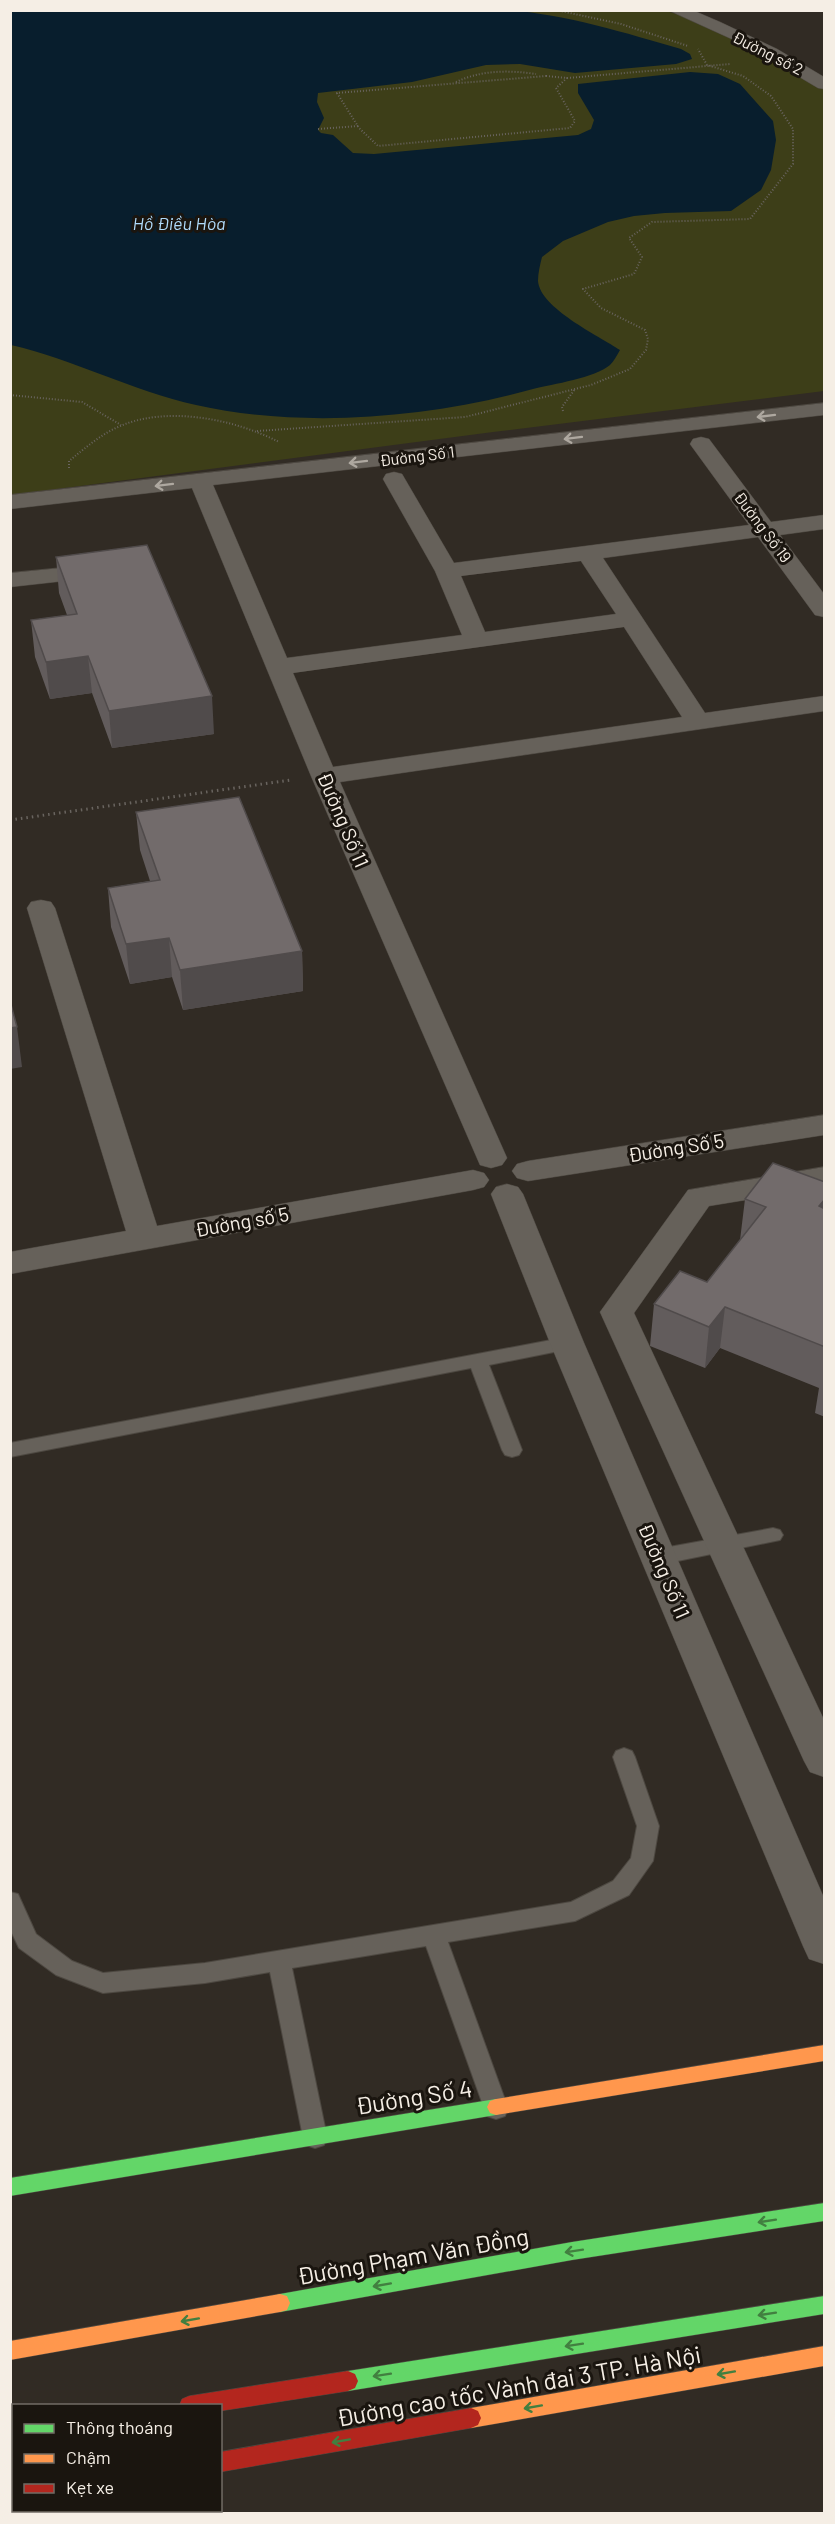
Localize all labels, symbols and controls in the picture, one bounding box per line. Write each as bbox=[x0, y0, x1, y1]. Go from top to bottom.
street label: Đường số 2 bbox=[730, 27, 807, 78]
water label: Hồ Điều Hòa bbox=[132, 212, 226, 234]
one-way arrow bbox=[757, 410, 777, 421]
one-way arrow bbox=[563, 433, 583, 444]
street label: Đường Số 1 bbox=[379, 442, 455, 470]
one-way arrow bbox=[349, 457, 368, 468]
one-way arrow bbox=[155, 479, 175, 490]
street label: Đường Số 19 bbox=[731, 488, 796, 566]
street label: Đường Số 11 bbox=[313, 769, 375, 871]
street label: Đường Số 5 bbox=[626, 1128, 726, 1166]
street label: Đường số 5 bbox=[193, 1201, 291, 1241]
street label: Đường Số 11 bbox=[634, 1520, 696, 1622]
street label: Đường Số 4 bbox=[354, 2073, 474, 2120]
one-way arrow bbox=[757, 2216, 777, 2227]
street label: Đường Phạm Văn Đồng bbox=[295, 2221, 531, 2290]
one-way arrow bbox=[565, 2246, 584, 2257]
one-way arrow bbox=[373, 2280, 392, 2291]
one-way arrow bbox=[757, 2309, 777, 2320]
one-way arrow bbox=[181, 2315, 200, 2326]
street label: Đường cao tốc Vành đai 3 TP. Hà Nội bbox=[334, 2339, 703, 2432]
one-way arrow bbox=[565, 2339, 584, 2350]
one-way arrow bbox=[716, 2368, 736, 2379]
one-way arrow bbox=[372, 2370, 392, 2381]
one-way arrow bbox=[524, 2402, 544, 2413]
legend bbox=[12, 2404, 222, 2512]
text: Thông thoáng bbox=[66, 2416, 173, 2438]
one-way arrow bbox=[332, 2436, 352, 2447]
text: Chậm bbox=[66, 2446, 111, 2468]
text: Kẹt xe bbox=[66, 2476, 114, 2498]

